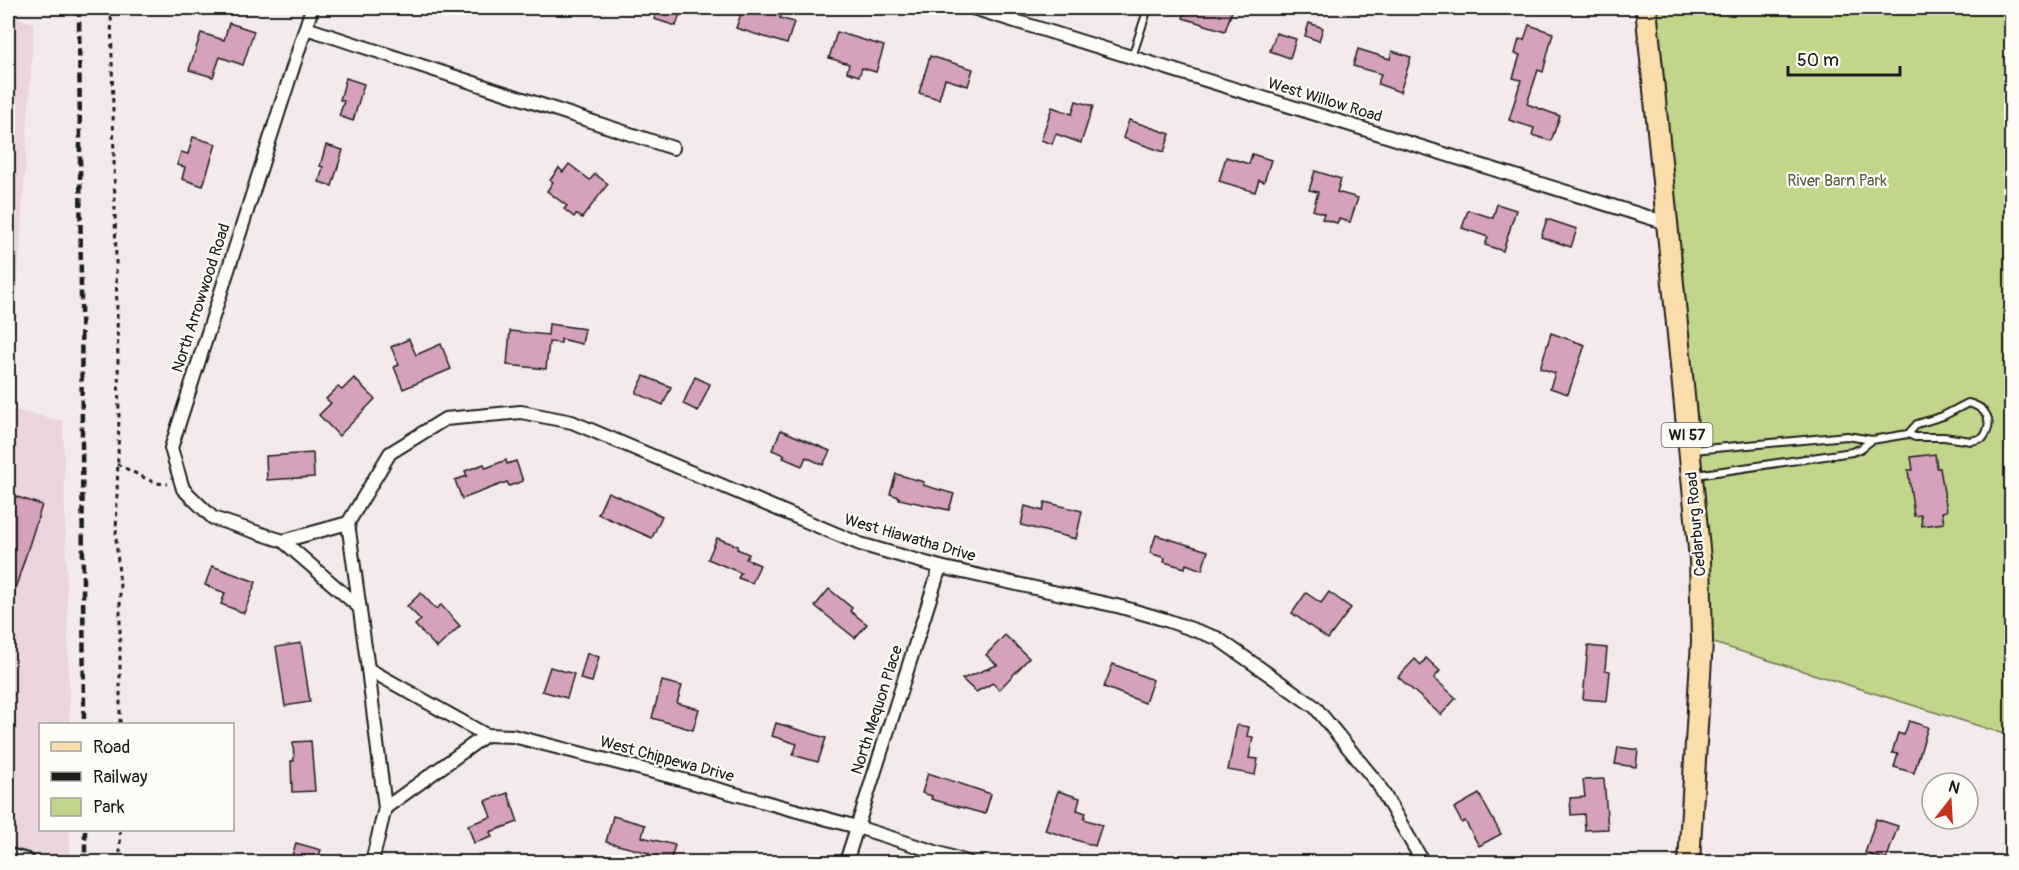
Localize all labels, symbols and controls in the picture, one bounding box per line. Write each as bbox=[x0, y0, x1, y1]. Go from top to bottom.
scale bar bbox=[1788, 39, 1900, 77]
text: 50 m bbox=[1797, 49, 1839, 72]
street label: West Willow Road bbox=[1265, 73, 1385, 127]
park label: River Barn Park bbox=[1787, 171, 1887, 191]
street label: North Arrowwood Road bbox=[167, 221, 235, 375]
road number: WI 57 bbox=[1662, 423, 1712, 447]
street label: Cedarburg Road bbox=[1681, 471, 1711, 577]
street label: West Hiawatha Drive bbox=[842, 510, 978, 566]
street label: North Mequon Place bbox=[847, 643, 907, 777]
legend bbox=[39, 723, 234, 831]
street label: West Chippewa Drive bbox=[598, 731, 736, 787]
text: Road bbox=[93, 736, 130, 759]
text: Railway bbox=[93, 766, 148, 789]
north arrow bbox=[1920, 771, 1980, 831]
text: N bbox=[1946, 776, 1962, 799]
text: Park bbox=[93, 796, 125, 819]

